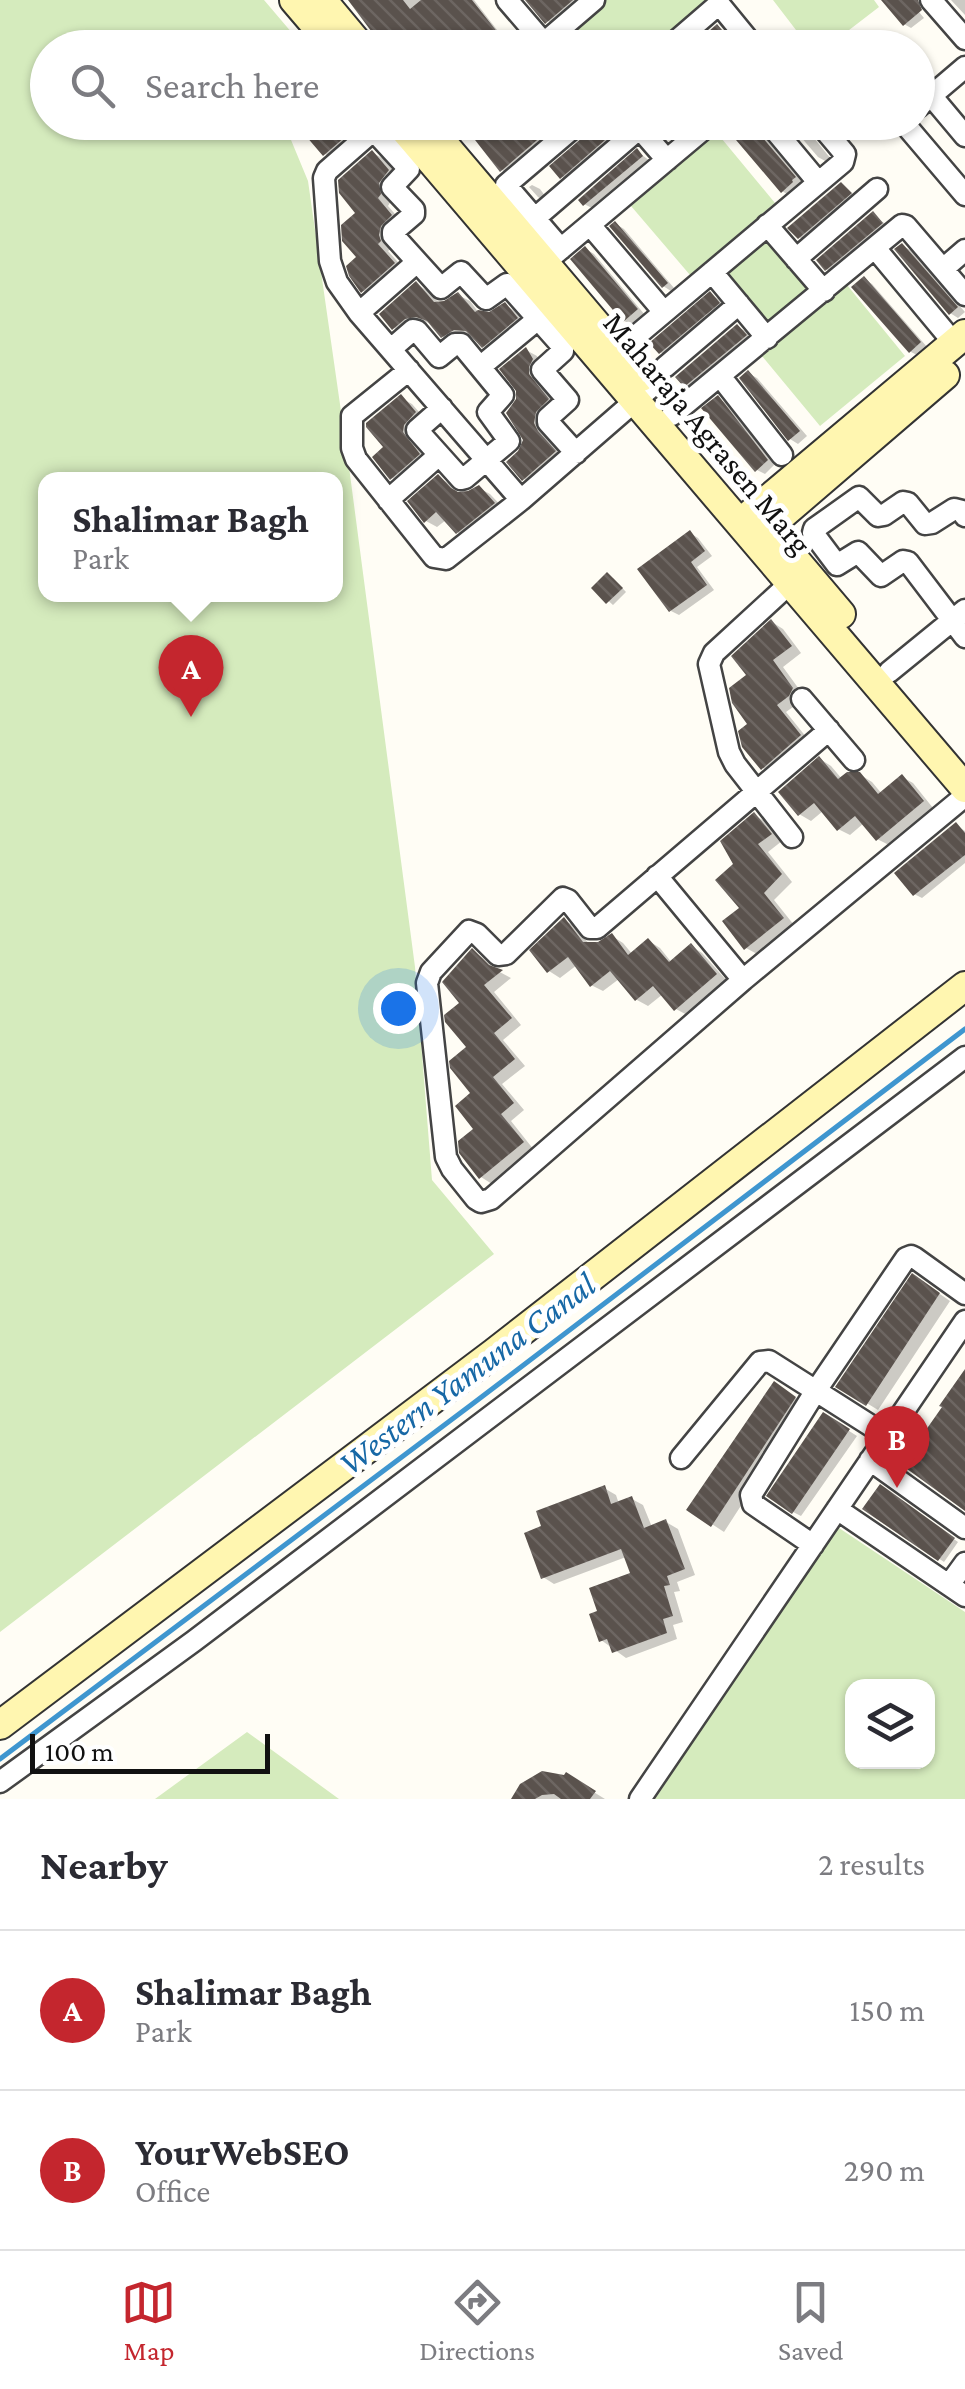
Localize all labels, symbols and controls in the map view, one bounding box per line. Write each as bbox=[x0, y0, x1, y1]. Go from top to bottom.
search box bbox=[30, 30, 935, 140]
icon: search bbox=[65, 58, 120, 113]
text: Search here bbox=[145, 64, 319, 106]
street label: Maharaja Agrasen Marg bbox=[596, 305, 820, 561]
popup bbox=[38, 472, 343, 602]
text: Shalimar Bagh bbox=[72, 498, 309, 540]
text: Park bbox=[72, 540, 129, 576]
pin: A bbox=[158, 634, 224, 717]
your location bbox=[373, 983, 424, 1034]
water label: Western Yamuna Canal bbox=[331, 1265, 603, 1483]
pin: B bbox=[864, 1406, 930, 1488]
map controls bbox=[845, 1679, 935, 1769]
button: layers bbox=[845, 1679, 935, 1769]
scale bar bbox=[30, 1729, 270, 1774]
text: 100 m bbox=[45, 1736, 114, 1767]
text: Nearby bbox=[40, 1841, 168, 1888]
text: 2 results bbox=[818, 1846, 925, 1882]
text: Shalimar Bagh bbox=[135, 1971, 372, 2013]
text: A bbox=[63, 1992, 82, 2028]
text: 150 m bbox=[849, 1992, 925, 2028]
text: Park bbox=[135, 2013, 192, 2049]
text: YourWebSEO bbox=[135, 2131, 349, 2173]
text: B bbox=[63, 2152, 82, 2188]
text: 290 m bbox=[844, 2152, 925, 2188]
text: Office bbox=[135, 2173, 210, 2209]
tab: Map bbox=[121, 2275, 176, 2366]
tab: Directions bbox=[419, 2275, 535, 2366]
tab: Saved bbox=[778, 2275, 844, 2366]

